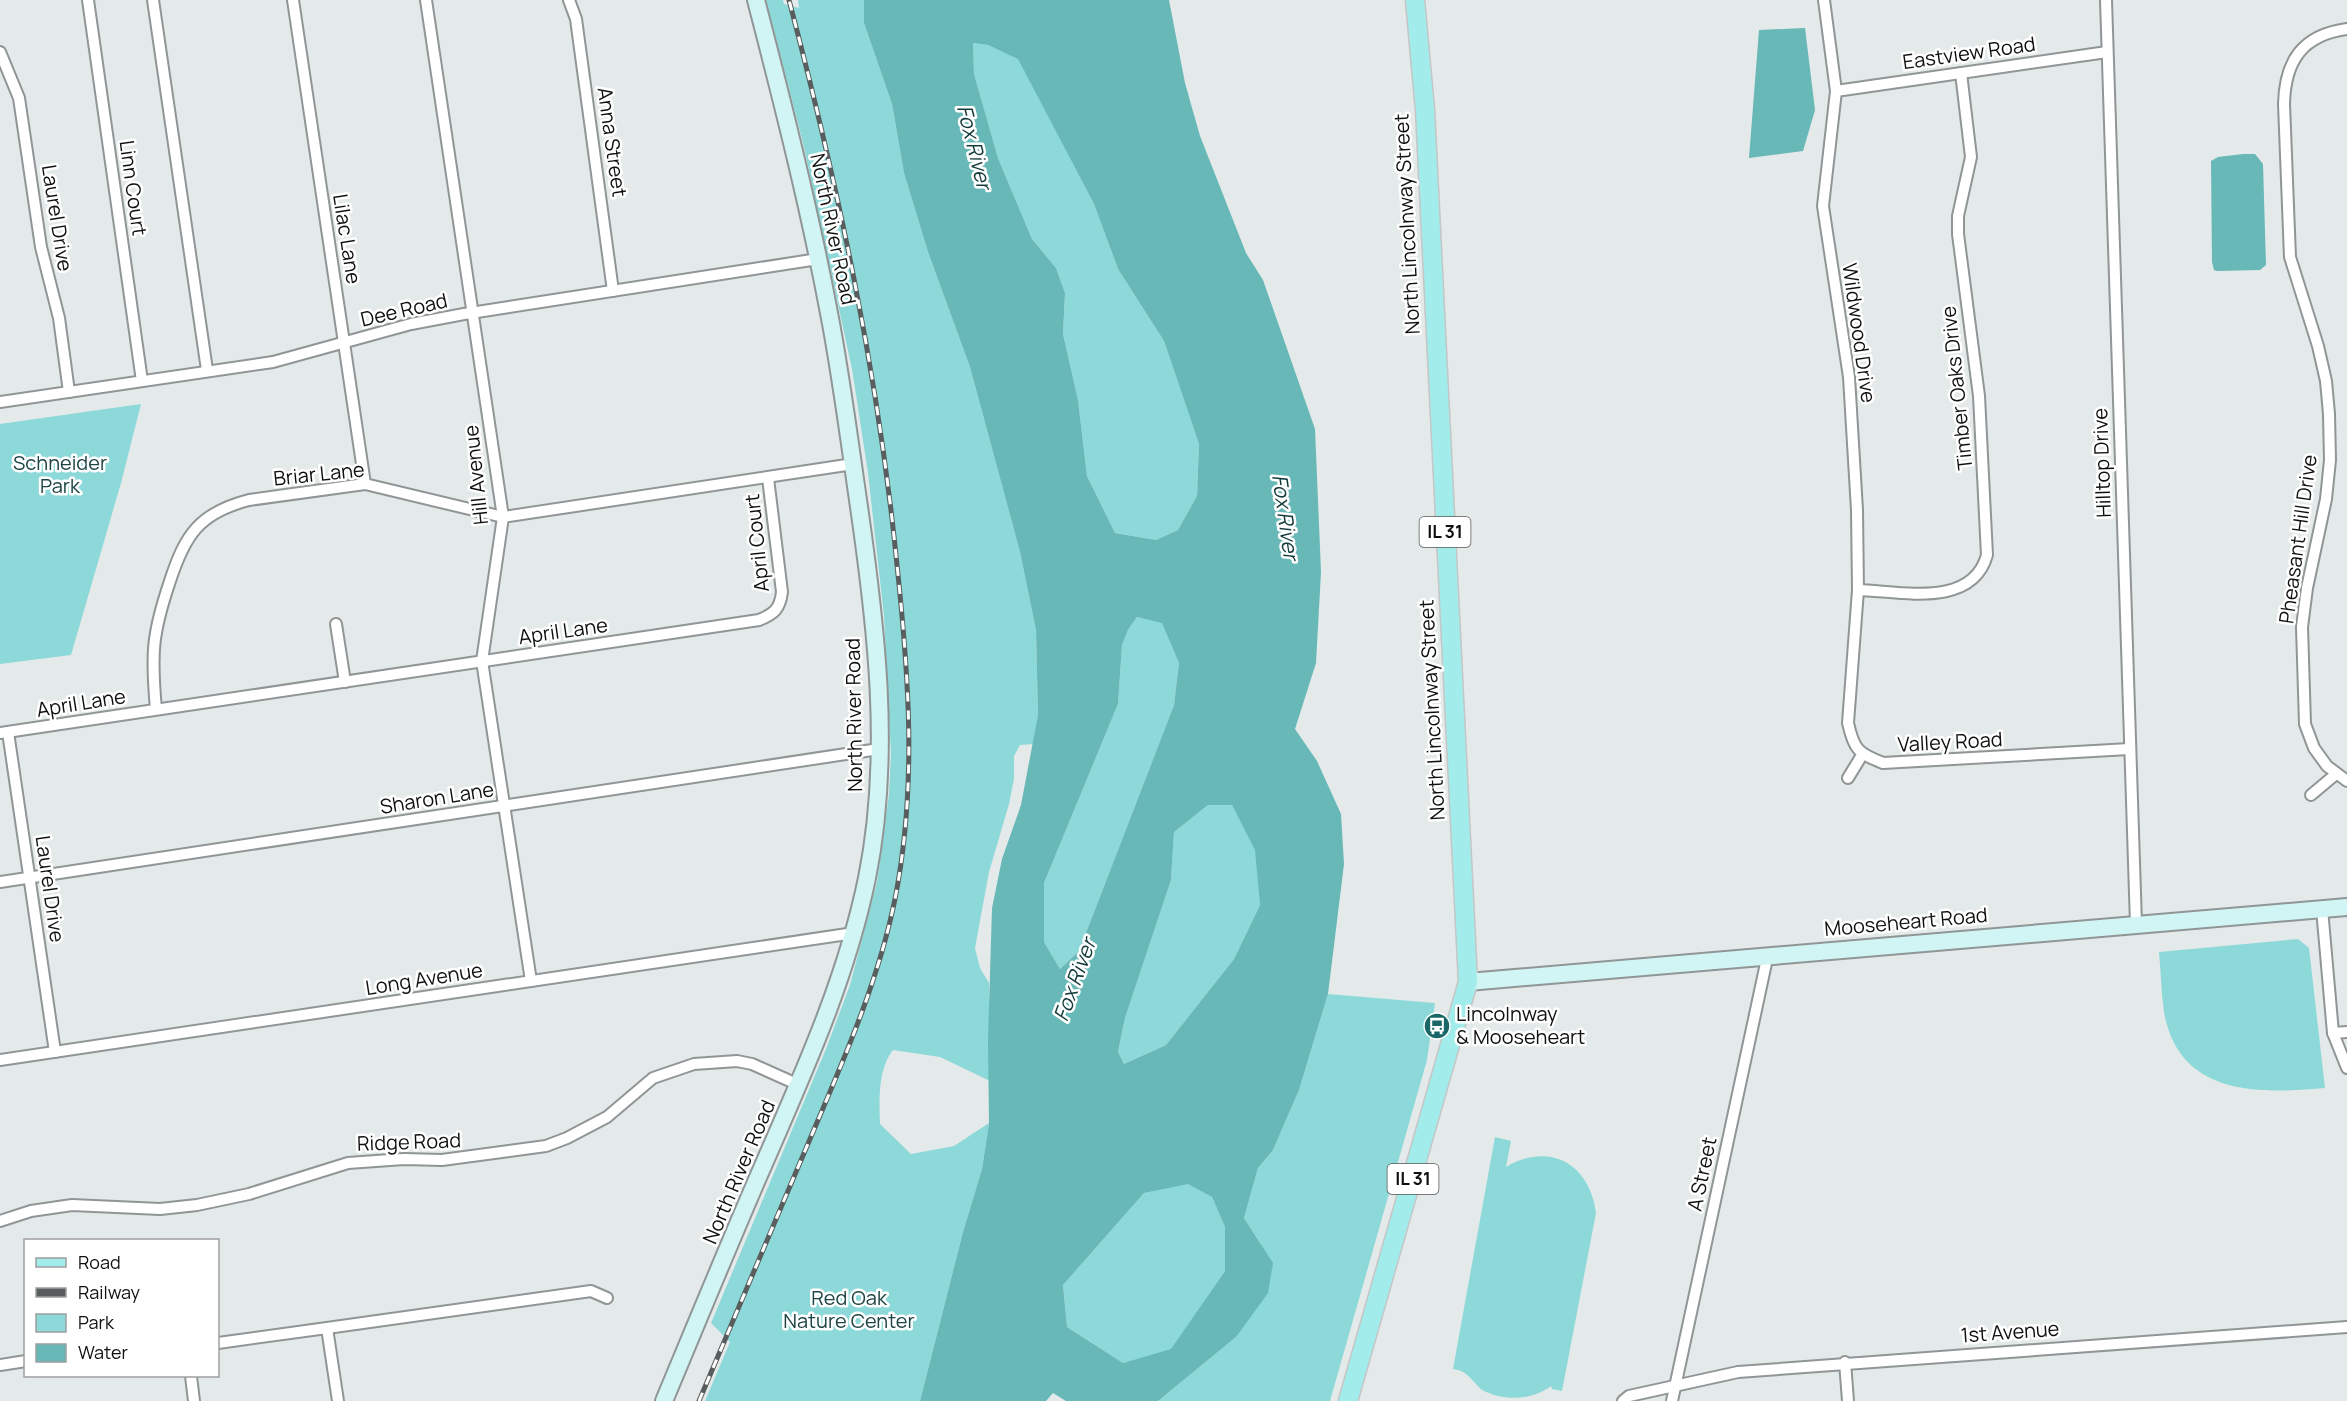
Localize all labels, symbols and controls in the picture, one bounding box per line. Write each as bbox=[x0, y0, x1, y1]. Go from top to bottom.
street label: Eastview Road bbox=[1901, 30, 2037, 75]
street label: Anna Street bbox=[591, 85, 634, 198]
water label: Fox River bbox=[951, 102, 1000, 194]
street label: North Lincolnway Street bbox=[1387, 113, 1426, 335]
street label: Linn Court bbox=[113, 139, 154, 237]
street label: North River Road bbox=[804, 151, 863, 307]
street label: Laurel Drive bbox=[36, 163, 79, 273]
street label: Lilac Lane bbox=[327, 192, 368, 286]
street label: Wildwood Drive bbox=[1836, 261, 1883, 404]
street label: Dee Road bbox=[358, 286, 450, 333]
street label: Timber Oaks Drive bbox=[1934, 305, 1979, 471]
street label: Hilltop Drive bbox=[2086, 408, 2117, 518]
street label: Hill Avenue bbox=[457, 424, 494, 526]
park label: Schneider Park bbox=[13, 449, 107, 499]
street label: Pheasant Hill Drive bbox=[2272, 453, 2323, 625]
street label: Briar Lane bbox=[272, 455, 366, 492]
water label: Fox River bbox=[1266, 472, 1306, 564]
street label: April Court bbox=[738, 493, 775, 593]
road number: IL 31 bbox=[1420, 517, 1470, 547]
street label: North Lincolnway Street bbox=[1412, 599, 1451, 821]
street label: April Lane bbox=[517, 611, 609, 650]
street label: North River Road bbox=[839, 638, 868, 792]
street label: April Lane bbox=[34, 682, 127, 723]
street label: Valley Road bbox=[1897, 725, 2003, 758]
street label: Sharon Lane bbox=[378, 775, 496, 820]
street label: Laurel Drive bbox=[30, 834, 71, 944]
street label: Mooseheart Road bbox=[1823, 901, 1989, 942]
water label: Fox River bbox=[1046, 932, 1103, 1025]
street label: Long Avenue bbox=[363, 956, 484, 1001]
place label: Lincolnway & Mooseheart bbox=[1456, 1000, 1585, 1050]
bus stop icon: Lincolnway & Mooseheart bbox=[1422, 1011, 1452, 1041]
street label: North River Road bbox=[696, 1096, 781, 1248]
street label: Ridge Road bbox=[357, 1126, 461, 1157]
street label: A Street bbox=[1680, 1134, 1723, 1214]
road number: IL 31 bbox=[1388, 1164, 1438, 1194]
legend bbox=[24, 1239, 219, 1377]
text: Road bbox=[78, 1250, 121, 1274]
text: Railway bbox=[78, 1280, 140, 1304]
park label: Red Oak Nature Center bbox=[783, 1284, 915, 1334]
text: Park bbox=[78, 1310, 115, 1334]
street label: 1st Avenue bbox=[1960, 1315, 2060, 1348]
text: Water bbox=[78, 1340, 128, 1364]

